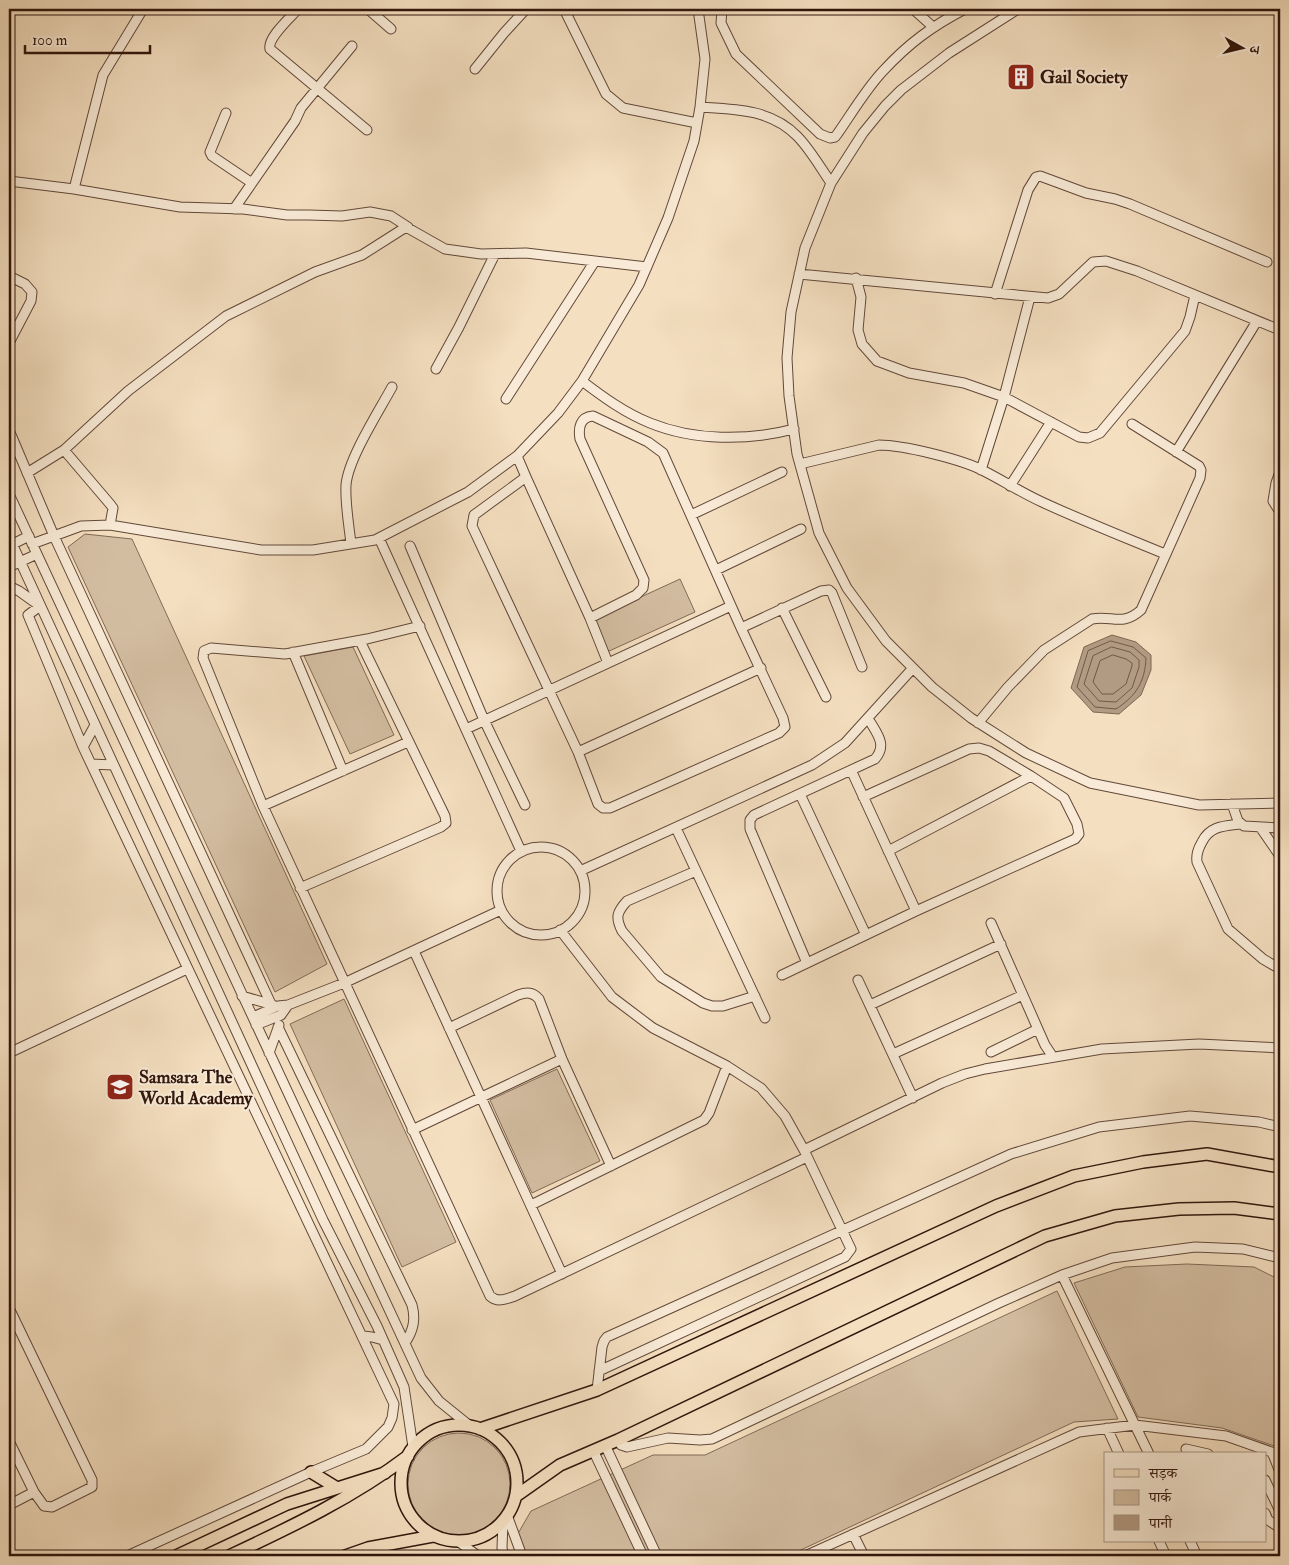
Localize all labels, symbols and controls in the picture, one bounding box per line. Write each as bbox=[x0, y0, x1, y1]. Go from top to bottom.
scale bar bbox=[25, 22, 150, 54]
north arrow bbox=[1216, 22, 1266, 72]
text: 100 m bbox=[32, 31, 68, 50]
text: उ bbox=[1245, 44, 1263, 55]
building icon: Gail Society bbox=[1006, 62, 1036, 92]
place label: Gail Society bbox=[1040, 66, 1129, 89]
place label: Samsara The World Academy bbox=[138, 1066, 253, 1110]
school or university icon: Samsara The World Academy bbox=[105, 1072, 135, 1102]
legend bbox=[1104, 1452, 1266, 1542]
text: सड़क bbox=[1148, 1464, 1178, 1483]
text: पार्क bbox=[1148, 1488, 1172, 1507]
text: पानी bbox=[1148, 1514, 1173, 1533]

